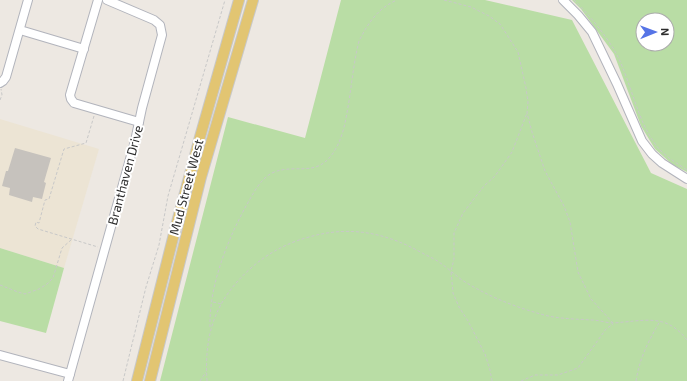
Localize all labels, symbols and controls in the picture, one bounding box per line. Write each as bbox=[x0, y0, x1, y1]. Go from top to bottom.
north arrow bbox=[635, 12, 675, 52]
text: N bbox=[659, 28, 672, 36]
street label: Branthaven Drive bbox=[104, 123, 146, 227]
street label: Mud Street West bbox=[166, 137, 207, 237]

